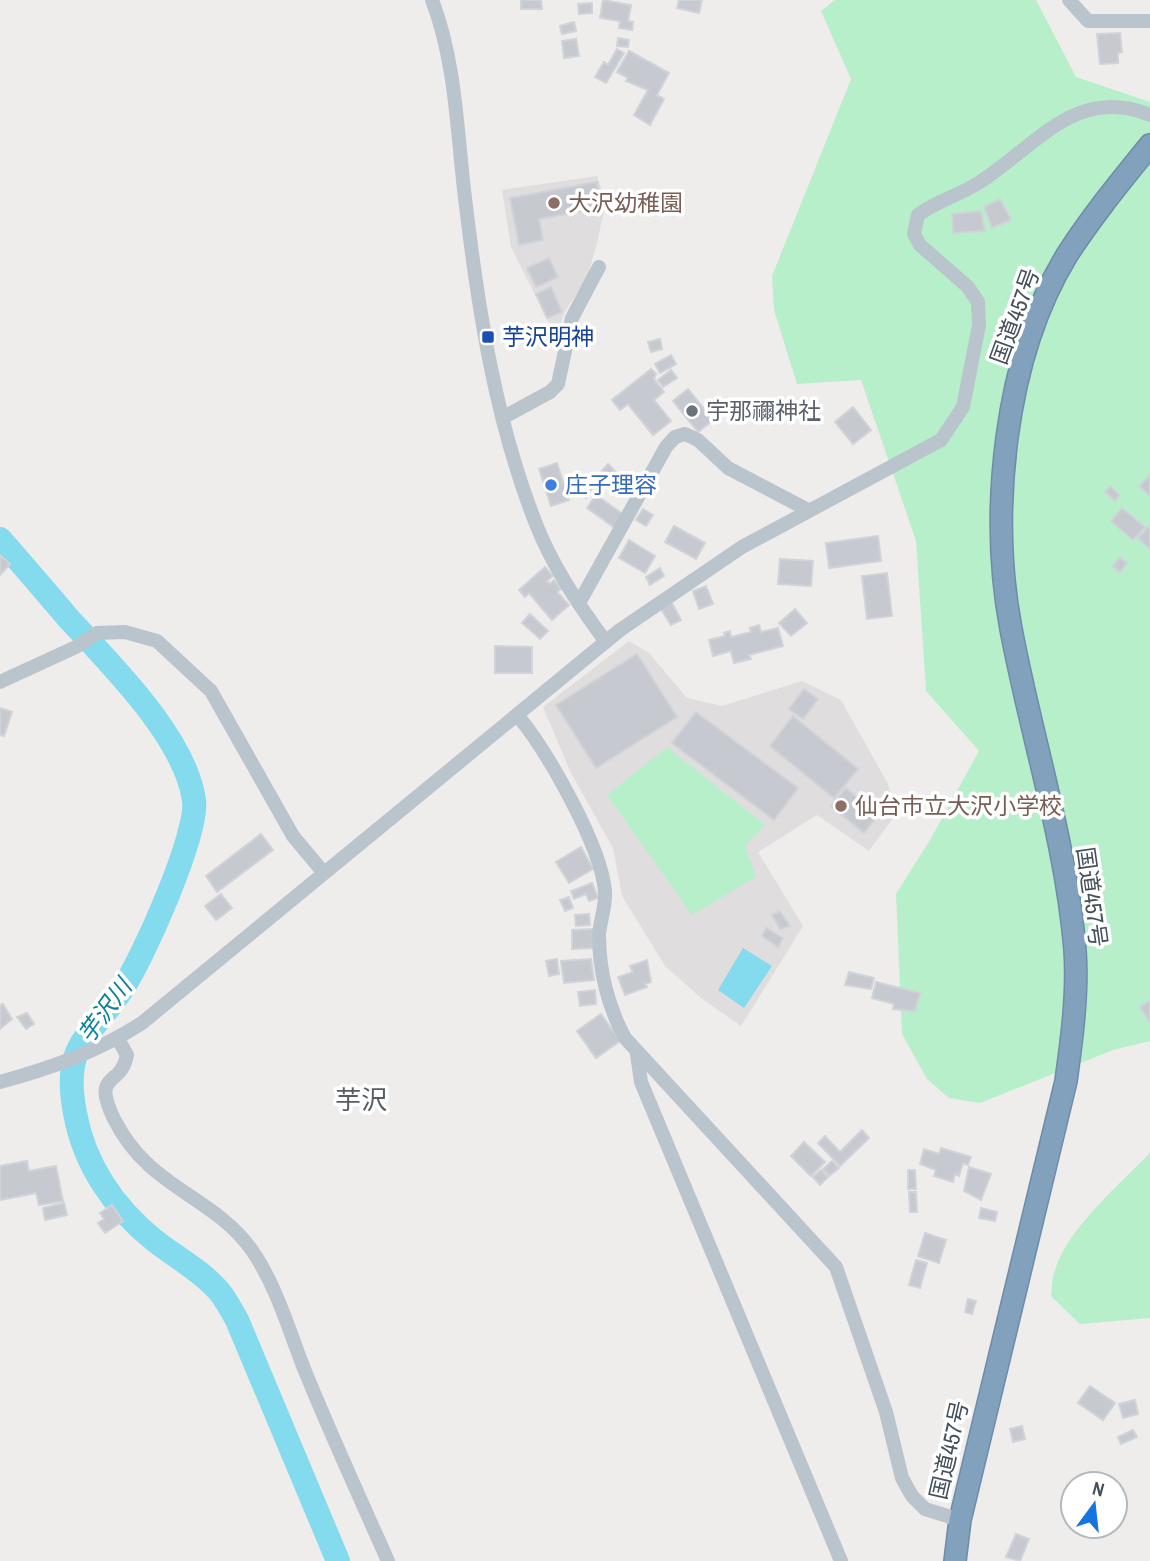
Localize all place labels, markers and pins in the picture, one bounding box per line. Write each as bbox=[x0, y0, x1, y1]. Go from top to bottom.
place label: 大沢幼稚園 bbox=[568, 187, 683, 218]
marker: 大沢幼稚園 bbox=[546, 195, 562, 211]
place label: 芋沢明神 bbox=[502, 321, 594, 352]
marker: 芋沢明神 bbox=[480, 329, 496, 345]
place label: 宇那禰神社 bbox=[706, 395, 821, 426]
marker: 宇那禰神社 bbox=[684, 403, 700, 419]
place label: 庄子理容 bbox=[565, 469, 657, 500]
marker: 庄子理容 bbox=[543, 477, 559, 493]
place label: 仙台市立大沢小学校 bbox=[855, 790, 1062, 821]
marker: 仙台市立大沢小学校 bbox=[833, 798, 849, 814]

